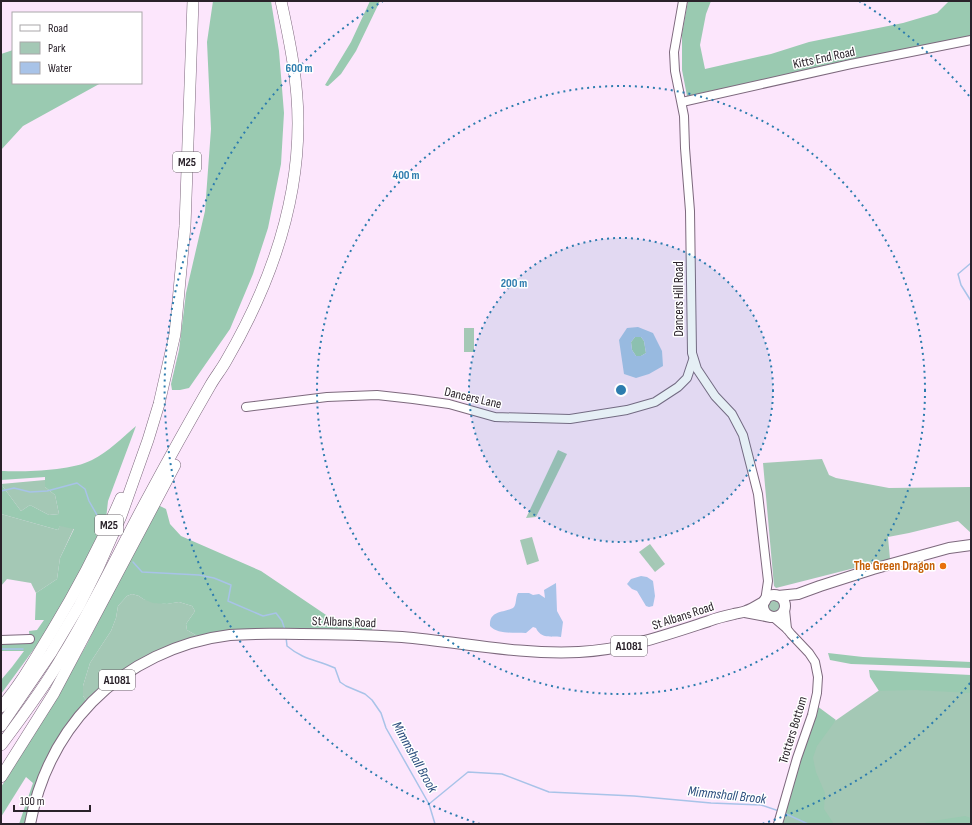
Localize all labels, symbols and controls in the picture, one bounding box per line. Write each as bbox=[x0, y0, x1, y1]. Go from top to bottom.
legend bbox=[12, 12, 142, 84]
text: Road bbox=[48, 21, 68, 36]
text: Park bbox=[48, 41, 66, 56]
street label: Kitts End Road bbox=[792, 44, 856, 72]
text: Water bbox=[48, 61, 72, 76]
text: 600 m bbox=[286, 61, 312, 76]
road number: M25 bbox=[173, 152, 201, 172]
text: 400 m bbox=[393, 168, 419, 183]
street label: Dancers Hill Road bbox=[671, 261, 687, 337]
text: 200 m bbox=[501, 276, 527, 291]
centre of rings bbox=[614, 383, 628, 397]
street label: Dancers Lane bbox=[443, 384, 503, 412]
road number: M25 bbox=[95, 515, 123, 535]
place label: The Green Dragon bbox=[854, 558, 935, 574]
marker: The Green Dragon bbox=[938, 561, 948, 571]
street label: St Albans Road bbox=[650, 598, 716, 634]
street label: St Albans Road bbox=[312, 613, 376, 631]
road number: A1081 bbox=[611, 636, 647, 656]
road number: A1081 bbox=[99, 670, 135, 690]
street label: Trotters Bottom bbox=[775, 695, 811, 765]
water label: Mimmshall Brook bbox=[389, 719, 442, 796]
water label: Mimmshall Brook bbox=[687, 782, 768, 808]
scale bar bbox=[14, 787, 90, 813]
text: 100 m bbox=[20, 794, 45, 809]

